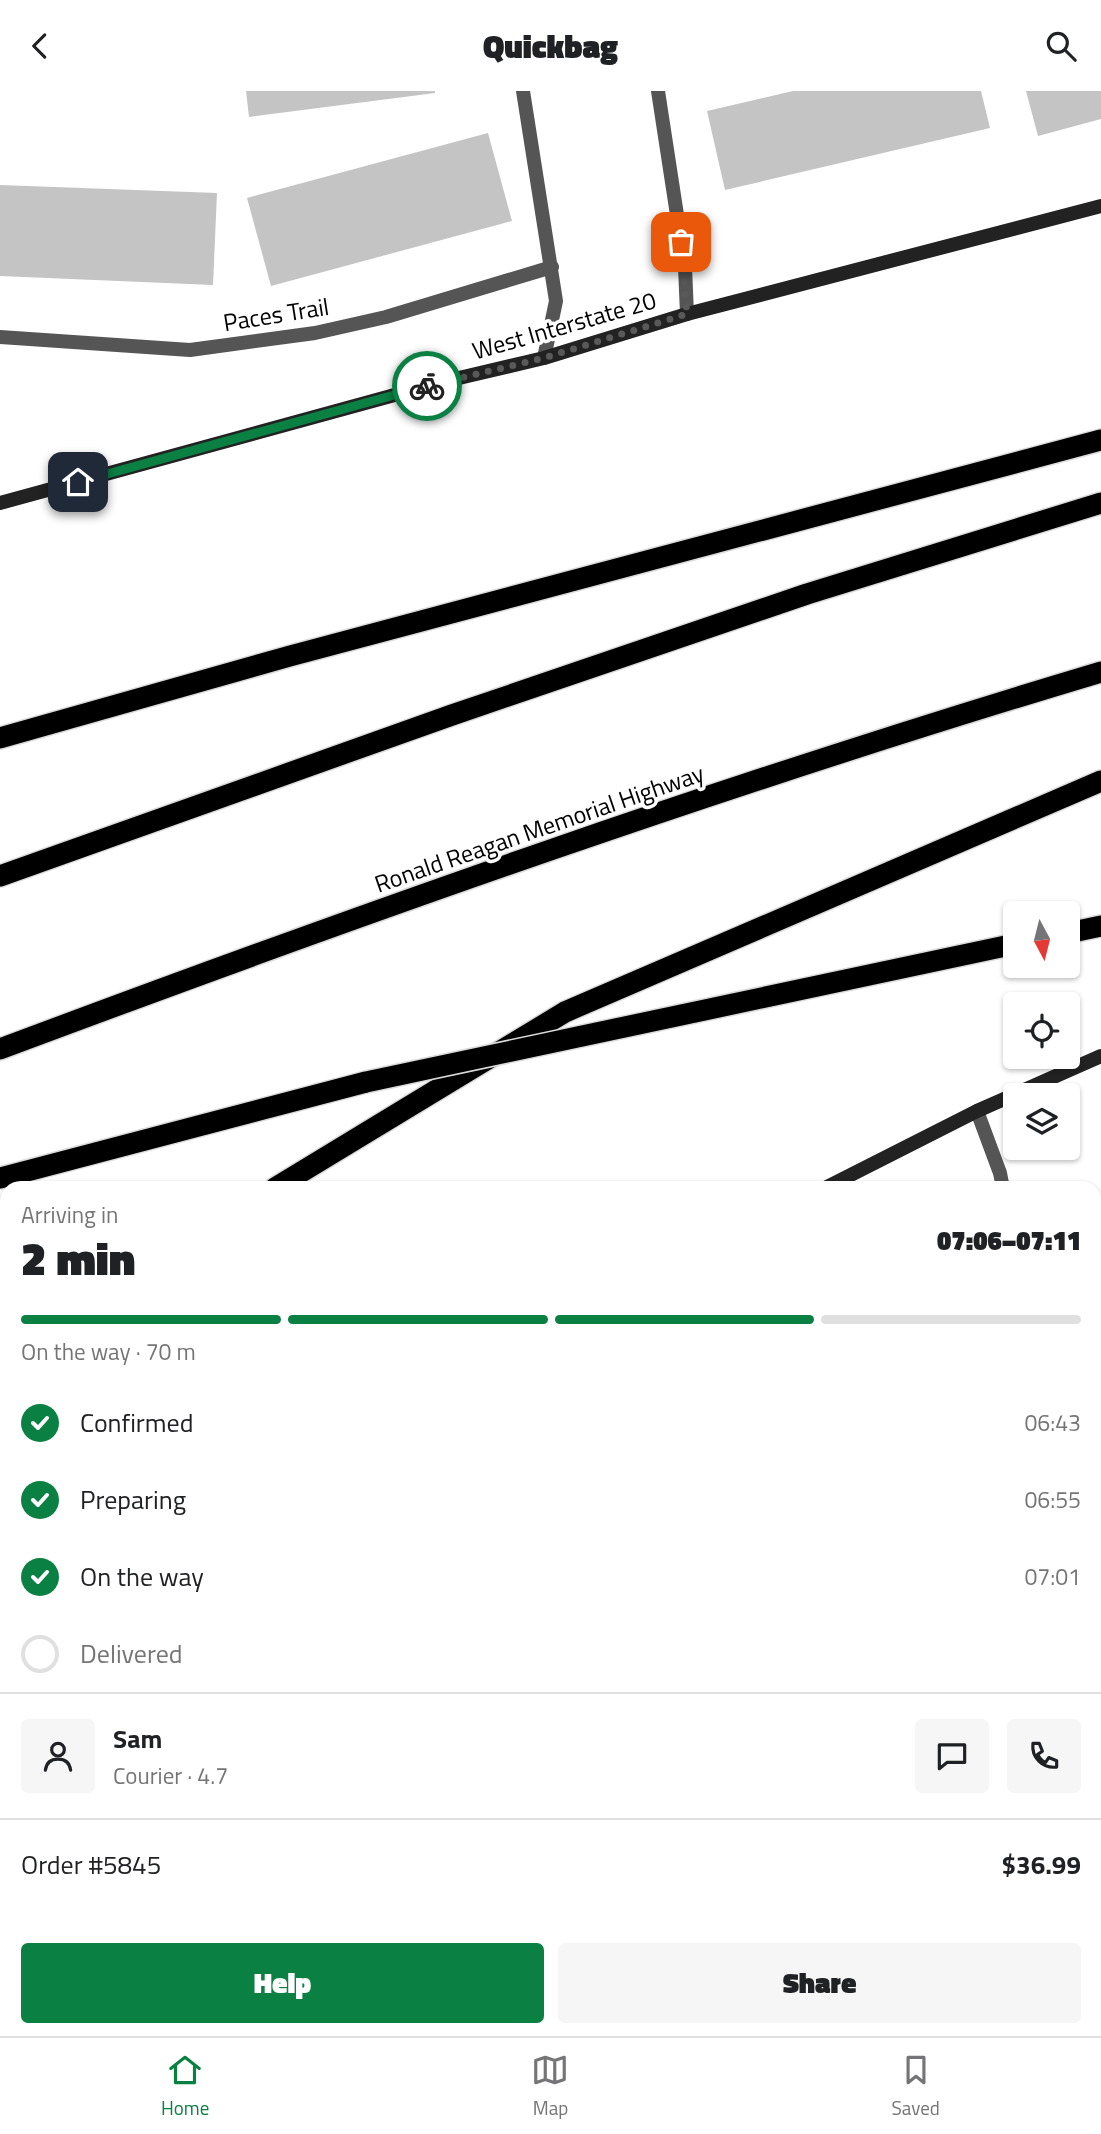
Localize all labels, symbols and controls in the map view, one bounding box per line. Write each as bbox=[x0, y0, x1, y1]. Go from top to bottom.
text: Quickbag bbox=[483, 22, 618, 70]
icon: back bbox=[21, 27, 59, 65]
icon: search bbox=[1042, 27, 1080, 65]
pin bbox=[651, 212, 711, 272]
icon: bag bbox=[662, 223, 700, 261]
street label: West Interstate 20 bbox=[468, 282, 660, 368]
street label: Paces Trail bbox=[220, 288, 332, 340]
courier bbox=[392, 351, 462, 421]
icon: bike bbox=[408, 367, 446, 405]
pin bbox=[48, 452, 108, 512]
icon: home bbox=[59, 463, 97, 501]
street label: Ronald Reagan Memorial Highway bbox=[369, 754, 709, 901]
north arrow bbox=[1003, 901, 1080, 978]
map controls bbox=[1003, 901, 1080, 1160]
button: locate bbox=[1003, 992, 1080, 1069]
button: layers bbox=[1003, 1083, 1080, 1160]
text: Arriving in bbox=[21, 1197, 118, 1232]
text: 07:06–07:11 bbox=[937, 1221, 1081, 1260]
text: 2 min bbox=[21, 1223, 135, 1293]
text: On the way · 70 m bbox=[21, 1334, 196, 1369]
text: Confirmed bbox=[80, 1403, 194, 1442]
icon: check bbox=[21, 1404, 59, 1442]
text: 06:43 bbox=[1024, 1405, 1081, 1440]
text: Preparing bbox=[80, 1480, 186, 1519]
icon: check bbox=[21, 1481, 59, 1519]
text: 06:55 bbox=[1024, 1482, 1081, 1517]
text: On the way bbox=[80, 1557, 204, 1596]
icon: check bbox=[21, 1558, 59, 1596]
text: 07:01 bbox=[1024, 1559, 1081, 1594]
text: Delivered bbox=[80, 1634, 183, 1673]
button: person bbox=[21, 1719, 95, 1793]
text: Sam bbox=[113, 1719, 162, 1758]
button: chat bbox=[915, 1719, 989, 1793]
button: phone bbox=[1007, 1719, 1081, 1793]
text: Courier · 4.7 bbox=[113, 1758, 228, 1793]
text: Order #5845 bbox=[21, 1845, 161, 1884]
text: $36.99 bbox=[1002, 1845, 1081, 1884]
button: Help bbox=[21, 1943, 544, 2023]
button: Share bbox=[558, 1943, 1081, 2023]
tab: Home bbox=[161, 2051, 209, 2122]
tab: Map bbox=[531, 2051, 569, 2122]
tab: Saved bbox=[892, 2051, 940, 2122]

